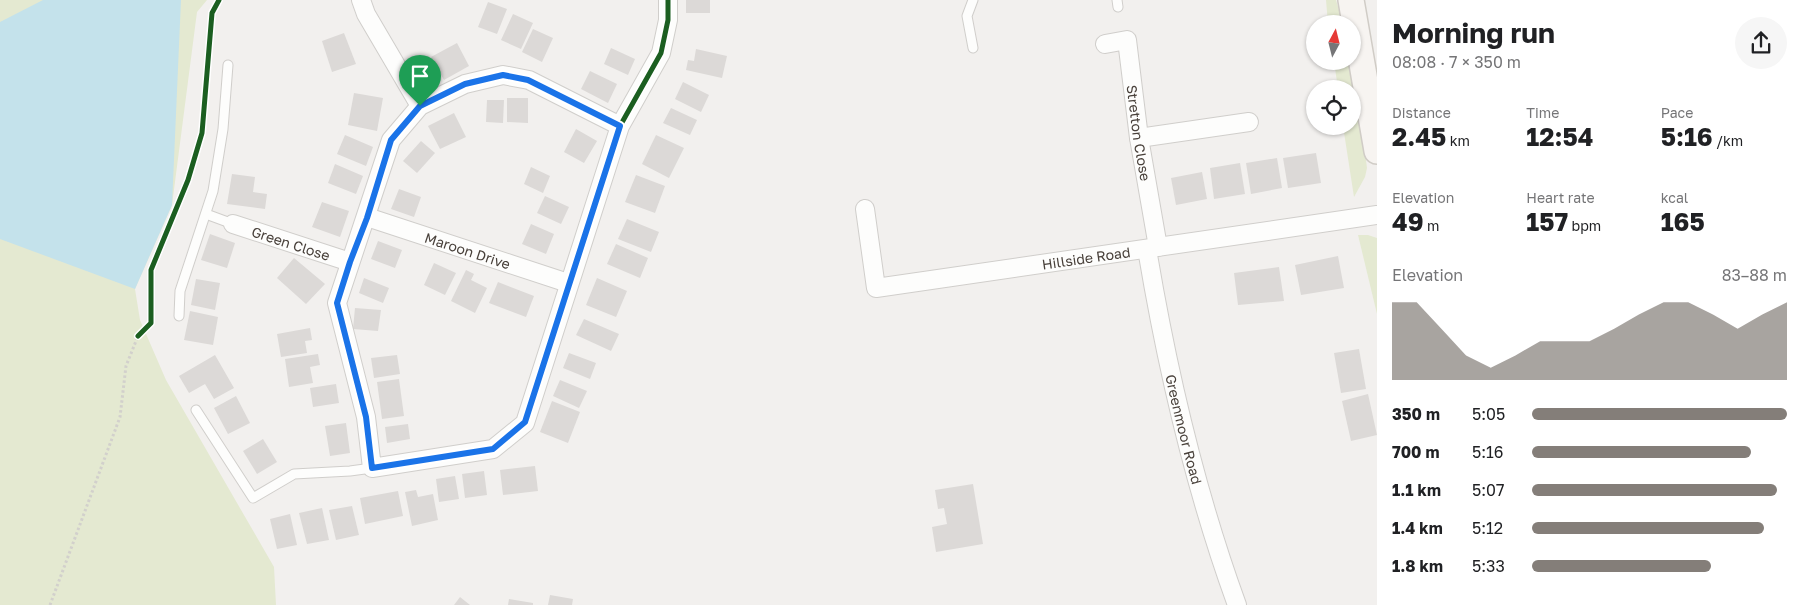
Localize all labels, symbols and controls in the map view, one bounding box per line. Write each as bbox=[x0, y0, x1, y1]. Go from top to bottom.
north arrow bbox=[1306, 15, 1361, 70]
map controls bbox=[1306, 15, 1361, 135]
text: Morning run bbox=[1392, 16, 1555, 49]
button: share bbox=[1735, 17, 1787, 69]
text: 08:08 · 7 × 350 m bbox=[1392, 52, 1521, 72]
pin bbox=[399, 55, 441, 106]
icon: arrive bbox=[406, 62, 434, 90]
button: locate bbox=[1306, 80, 1361, 135]
street label: Stretton Close bbox=[1124, 84, 1155, 182]
text: Distance bbox=[1392, 104, 1451, 121]
text: Time bbox=[1526, 104, 1559, 121]
text: Pace bbox=[1661, 104, 1693, 121]
text: 2.45 bbox=[1392, 121, 1446, 152]
text: 12:54 bbox=[1526, 121, 1593, 152]
text: 5:16 bbox=[1661, 121, 1713, 152]
text: km bbox=[1446, 132, 1470, 149]
text: /km bbox=[1713, 132, 1743, 149]
text: Elevation bbox=[1392, 189, 1454, 206]
text: Heart rate bbox=[1526, 189, 1595, 206]
text: kcal bbox=[1661, 189, 1688, 206]
text: 49 bbox=[1392, 206, 1424, 237]
text: 157 bbox=[1526, 206, 1568, 237]
text: 165 bbox=[1661, 206, 1705, 237]
text: m bbox=[1424, 217, 1439, 234]
text: bpm bbox=[1568, 217, 1601, 234]
street label: Green Close bbox=[250, 222, 332, 264]
street label: Maroon Drive bbox=[423, 228, 513, 272]
street label: Hillside Road bbox=[1041, 243, 1131, 272]
text: Elevation bbox=[1392, 265, 1463, 285]
text: 83–88 m bbox=[1722, 265, 1787, 285]
street label: Greenmoor Road bbox=[1163, 373, 1206, 486]
text: 350 m bbox=[1392, 404, 1440, 424]
text: 5:05 bbox=[1472, 404, 1505, 424]
text: 700 m bbox=[1392, 442, 1440, 462]
text: 5:16 bbox=[1472, 442, 1504, 462]
text: 1.1 km bbox=[1392, 480, 1441, 500]
text: 5:07 bbox=[1472, 480, 1504, 500]
text: 1.4 km bbox=[1392, 518, 1443, 538]
text: 5:12 bbox=[1472, 518, 1503, 538]
text: 1.8 km bbox=[1392, 556, 1443, 576]
text: 5:33 bbox=[1472, 556, 1505, 576]

